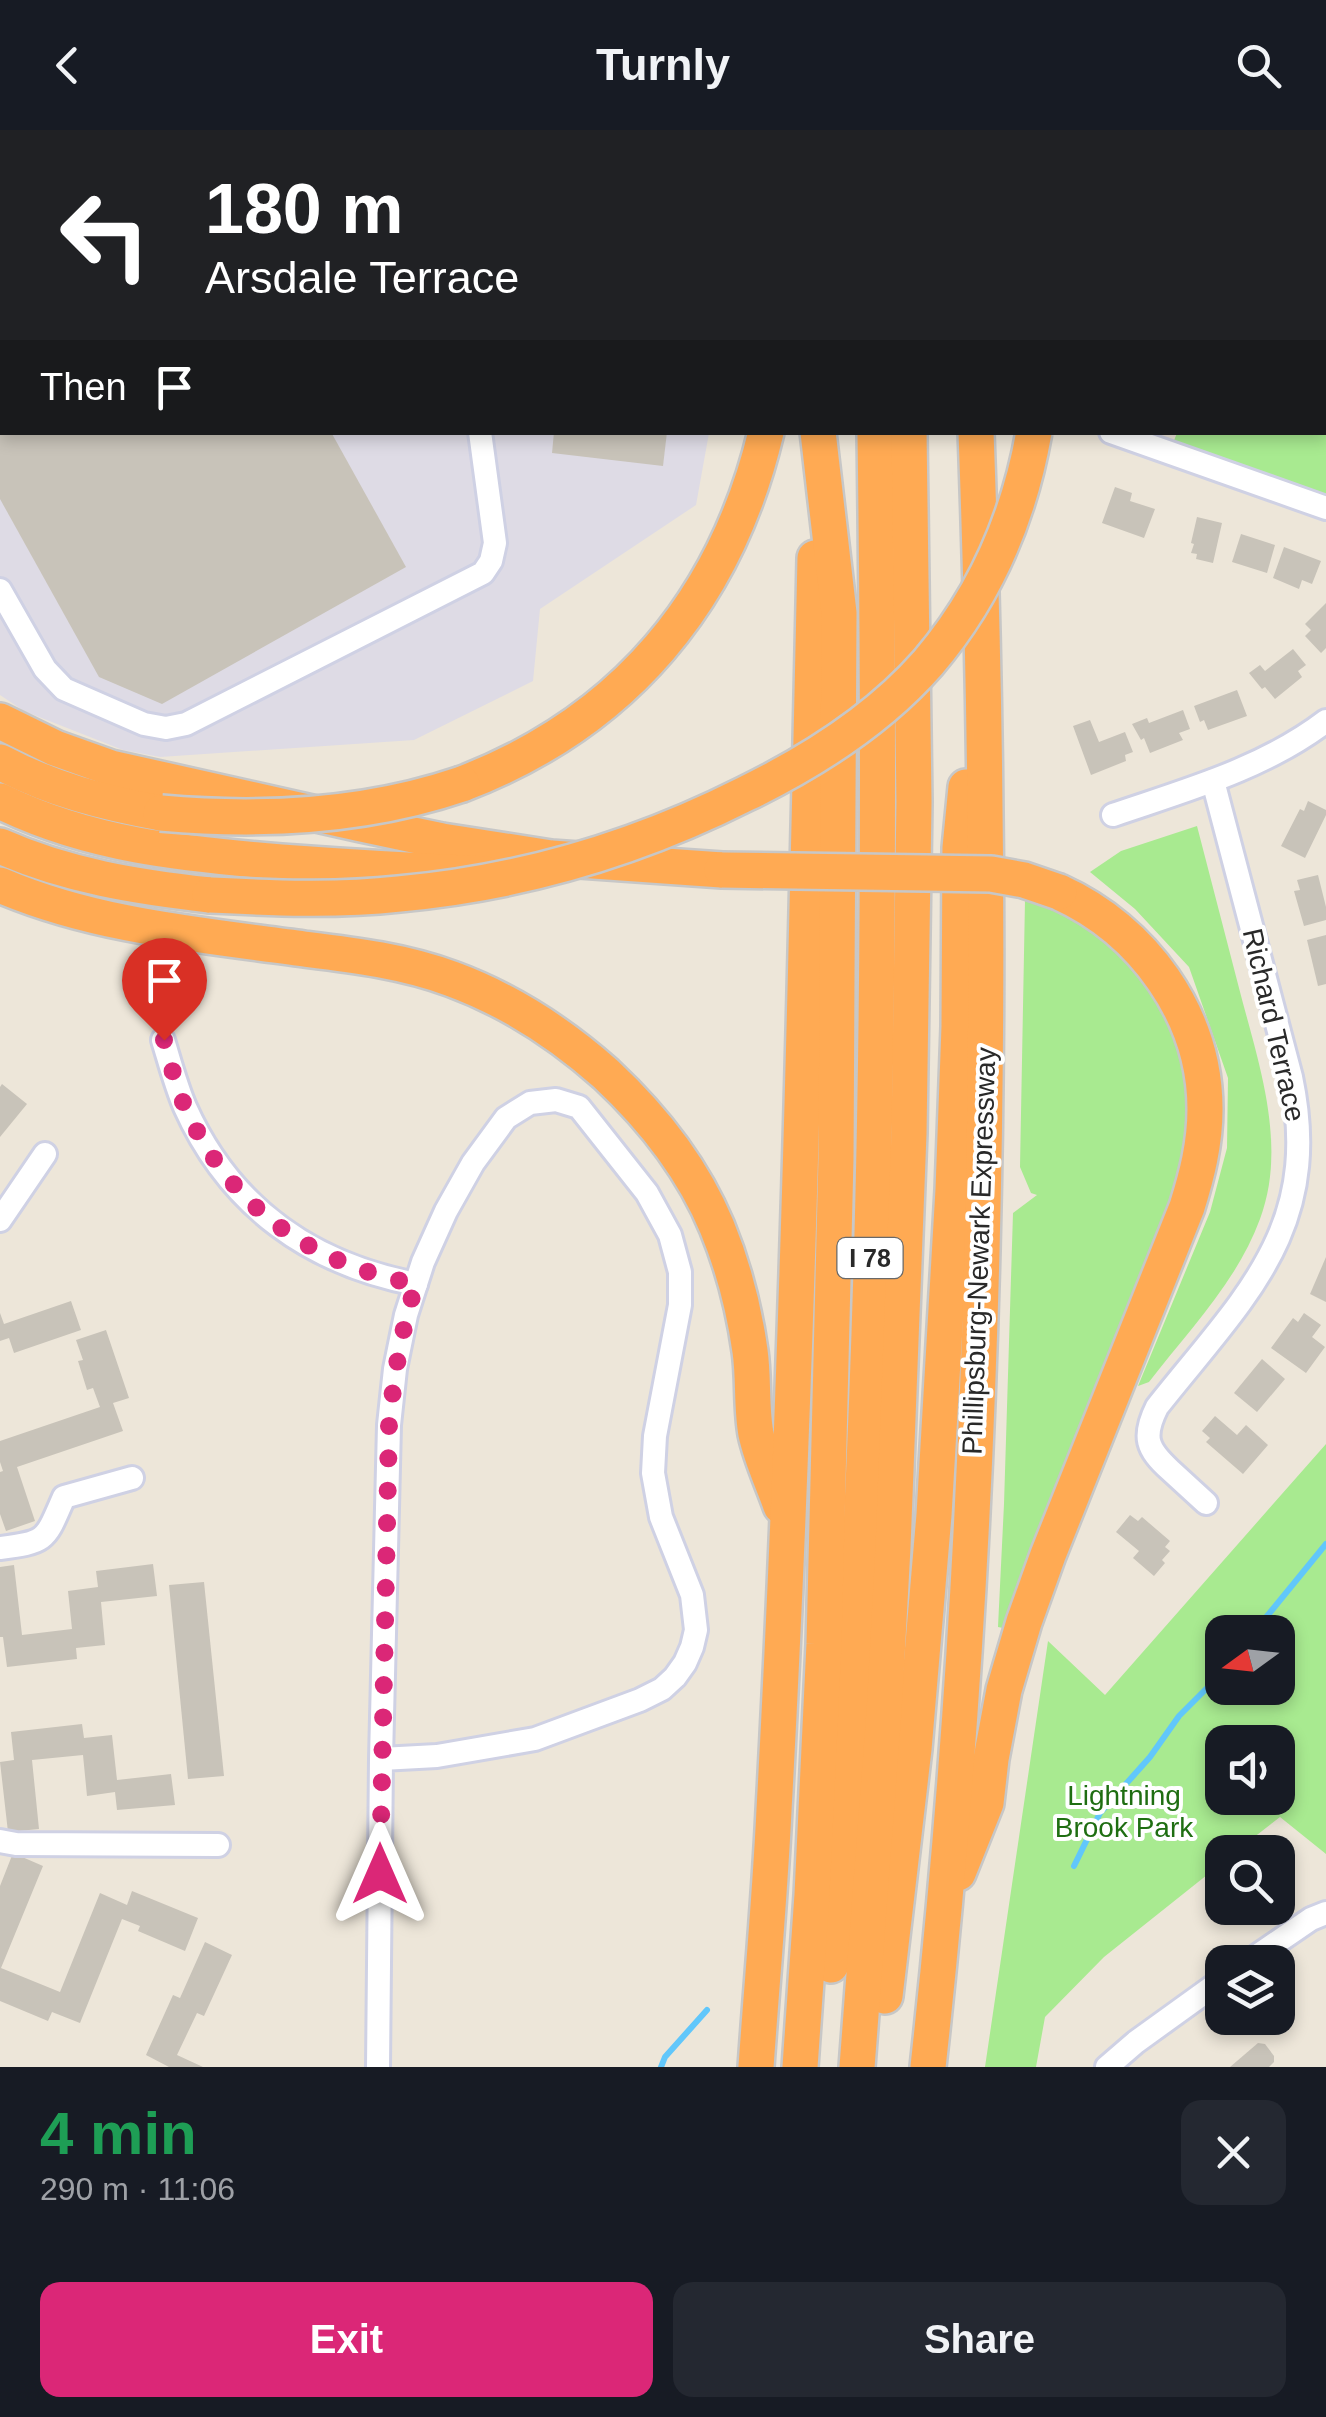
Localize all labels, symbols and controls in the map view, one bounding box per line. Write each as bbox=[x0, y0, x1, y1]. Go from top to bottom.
icon: back bbox=[40, 38, 95, 93]
icon: search bbox=[1231, 38, 1286, 93]
text: Turnly bbox=[596, 39, 730, 90]
icon: left bbox=[40, 170, 170, 300]
text: 180 m bbox=[205, 170, 403, 248]
text: Arsdale Terrace bbox=[205, 252, 519, 303]
icon: arrive bbox=[147, 360, 202, 415]
text: Then bbox=[40, 366, 127, 408]
street label: Richard Terrace bbox=[1237, 925, 1311, 1125]
pin bbox=[122, 938, 207, 1041]
icon: arrive bbox=[137, 953, 192, 1008]
street label: Phillipsburg-Newark Expressway bbox=[956, 1047, 1002, 1455]
road number: I 78 bbox=[838, 1238, 902, 1278]
north arrow bbox=[1205, 1615, 1295, 1705]
map controls bbox=[1205, 1615, 1295, 2035]
button: sound bbox=[1205, 1725, 1295, 1815]
park label: Lightning Brook Park bbox=[1055, 1780, 1194, 1843]
position arrow bbox=[328, 1822, 432, 1926]
button: search bbox=[1205, 1835, 1295, 1925]
button: layers bbox=[1205, 1945, 1295, 2035]
text: 4 min bbox=[40, 2100, 197, 2167]
button: close bbox=[1181, 2100, 1286, 2205]
text: 290 m · 11:06 bbox=[40, 2171, 235, 2207]
button: Exit bbox=[40, 2282, 653, 2397]
button: Share bbox=[673, 2282, 1286, 2397]

